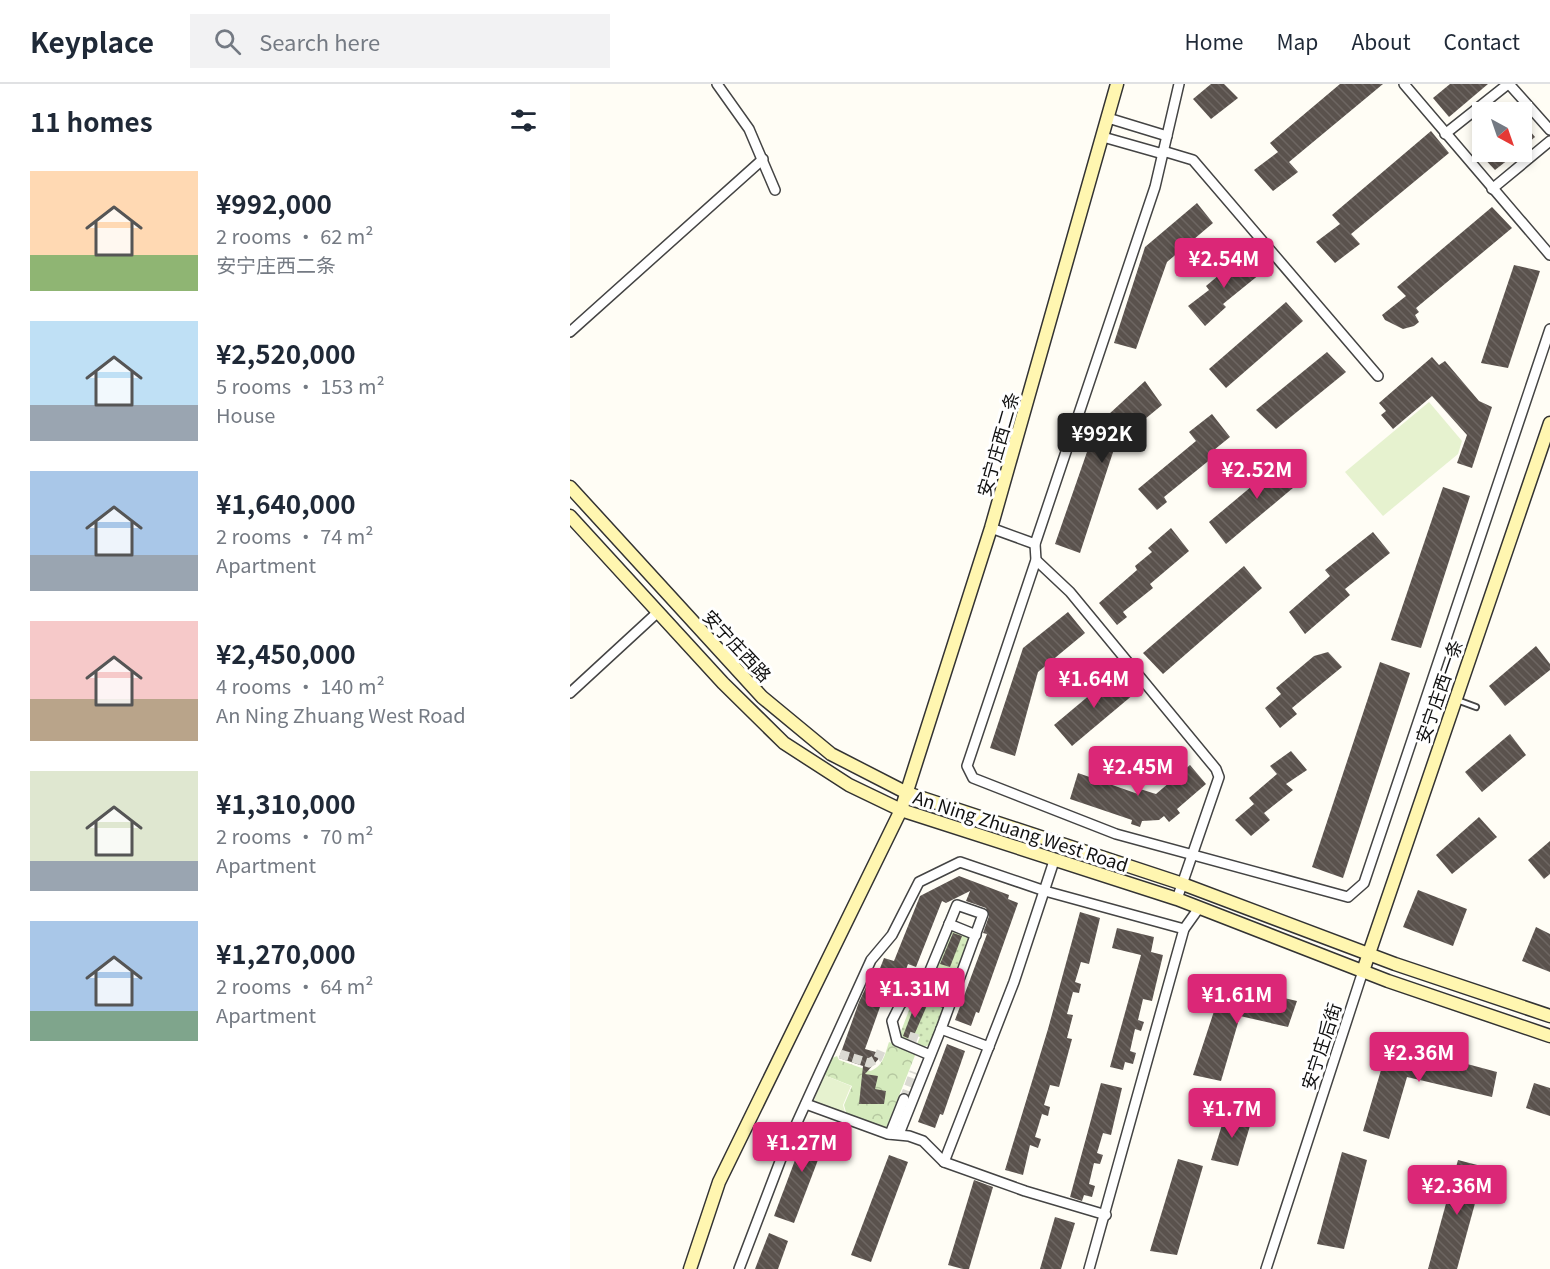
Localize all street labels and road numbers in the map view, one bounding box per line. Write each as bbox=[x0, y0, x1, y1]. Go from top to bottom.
street label: 安宁庄西二条 bbox=[970, 389, 1024, 499]
street label: 安宁庄西路 bbox=[698, 603, 778, 687]
street label: 安宁庄西一条 bbox=[1408, 636, 1468, 746]
street label: An Ning Zhuang West Road bbox=[910, 783, 1132, 877]
street label: 安宁庄后街 bbox=[1294, 999, 1346, 1093]

